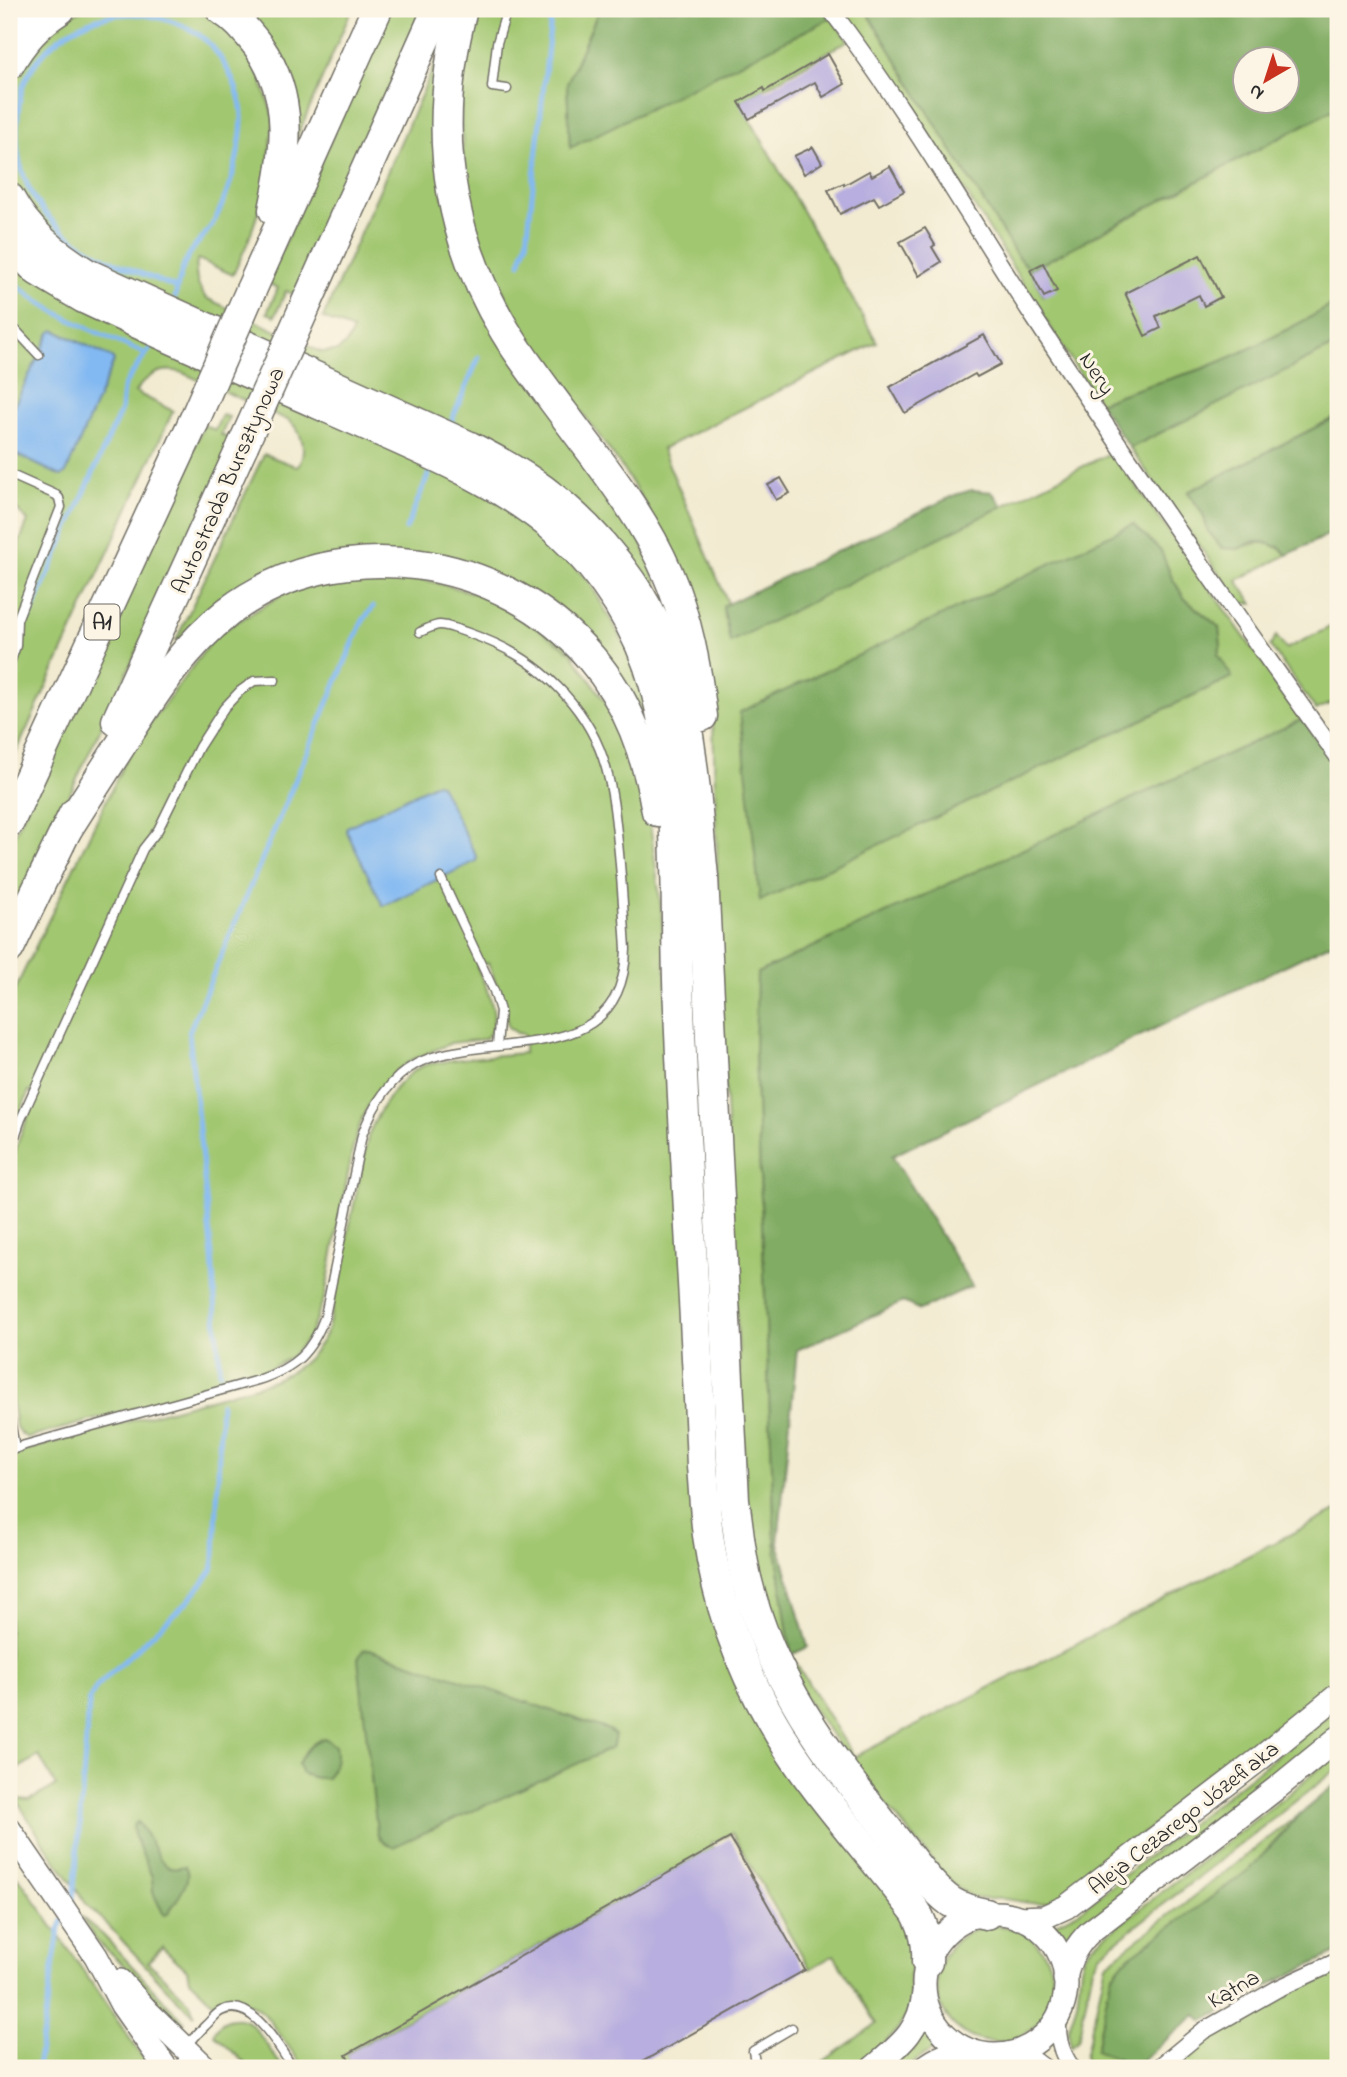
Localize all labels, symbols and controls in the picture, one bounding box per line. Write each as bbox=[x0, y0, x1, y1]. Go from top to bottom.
north arrow bbox=[1232, 46, 1302, 116]
text: N bbox=[1243, 77, 1270, 106]
street label: Nery bbox=[1068, 346, 1122, 404]
street label: Autostrada Bursztynowa bbox=[164, 362, 296, 601]
road number: A1 bbox=[84, 604, 119, 640]
street label: Aleja Cezarego Józefiaka bbox=[1082, 1734, 1288, 1905]
street label: Kątna bbox=[1202, 1962, 1266, 2018]

